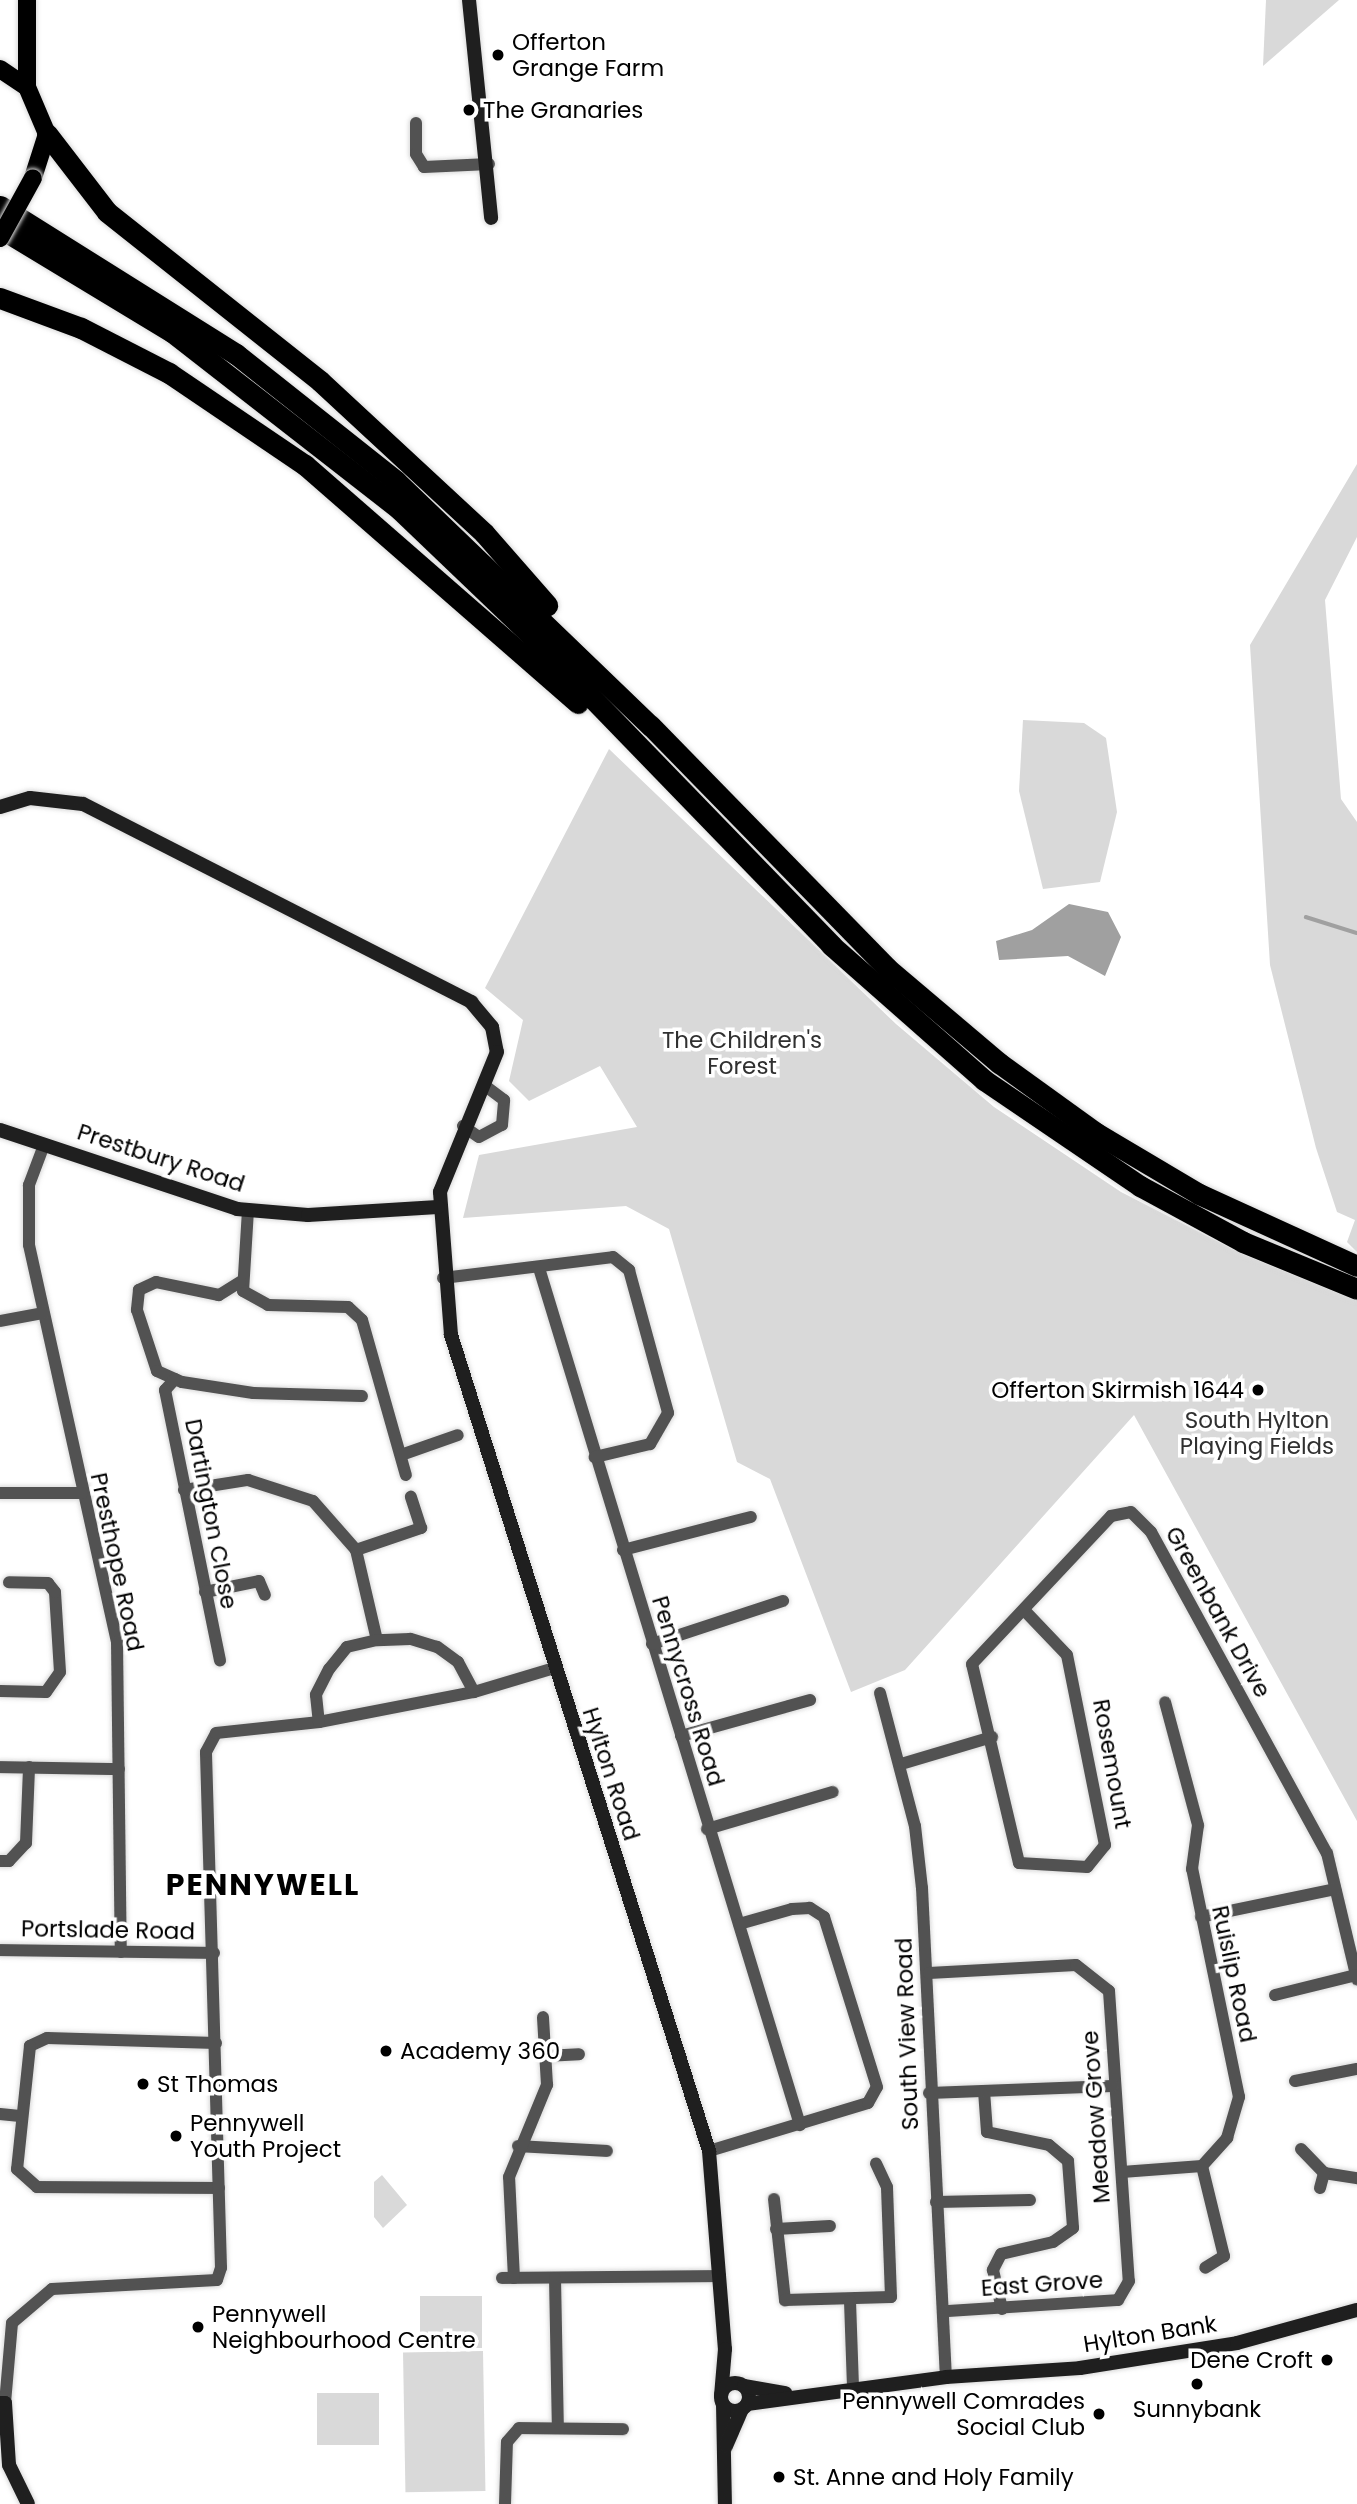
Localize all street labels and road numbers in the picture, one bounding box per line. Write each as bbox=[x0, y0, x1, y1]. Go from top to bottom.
street label: Prestbury Road bbox=[74, 1118, 248, 1198]
street label: Dartington Close bbox=[179, 1417, 243, 1611]
street label: Presthope Road bbox=[85, 1470, 149, 1654]
street label: Greenbank Drive bbox=[1160, 1522, 1276, 1702]
street label: Pennycross Road bbox=[646, 1593, 730, 1789]
street label: Rosemount bbox=[1087, 1697, 1137, 1831]
street label: Hylton Road bbox=[577, 1704, 645, 1844]
street label: Ruislip Road bbox=[1206, 1903, 1262, 2045]
street label: Portslade Road bbox=[21, 1915, 195, 1945]
street label: South View Road bbox=[890, 1937, 924, 2131]
street label: Meadow Grove bbox=[1076, 2030, 1116, 2204]
street label: East Grove bbox=[980, 2266, 1104, 2302]
street label: Hylton Bank bbox=[1081, 2310, 1219, 2358]

